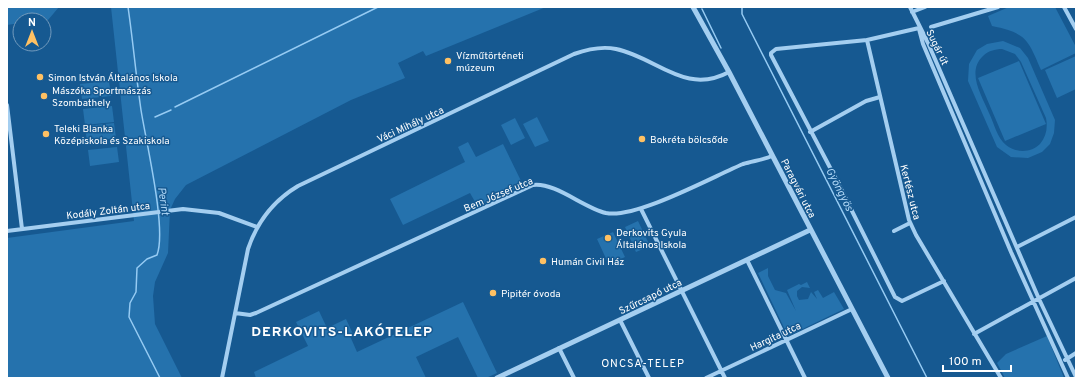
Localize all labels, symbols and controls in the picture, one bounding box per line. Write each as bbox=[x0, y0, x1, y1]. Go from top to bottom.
north arrow bbox=[12, 12, 52, 52]
text: N bbox=[28, 16, 36, 30]
street label: Sugár út bbox=[922, 28, 951, 68]
place label: Vízműtörténeti múzeum bbox=[456, 50, 524, 75]
marker: Vízműtörténeti múzeum bbox=[443, 56, 453, 66]
marker: Simon István Általános Iskola bbox=[35, 72, 45, 82]
place label: Simon István Általános Iskola bbox=[48, 72, 178, 85]
place label: Mászóka Sportmászás Szombathely bbox=[52, 85, 151, 110]
marker: Mászóka Sportmászás Szombathely bbox=[39, 91, 49, 101]
street label: Váci Mihály utca bbox=[375, 104, 446, 147]
place label: Teleki Blanka Középiskola és Szakiskola bbox=[54, 123, 170, 148]
marker: Teleki Blanka Középiskola és Szakiskola bbox=[41, 129, 51, 139]
marker: Bokréta bölcsőde bbox=[637, 134, 647, 144]
place label: Bokréta bölcsőde bbox=[650, 134, 728, 147]
street label: Paragvári utca bbox=[777, 157, 818, 221]
street label: Kertész utca bbox=[896, 163, 923, 221]
water label: Gyöngyös bbox=[822, 165, 856, 214]
street label: Bem József utca bbox=[462, 175, 535, 216]
water label: Perint bbox=[154, 186, 172, 217]
street label: Kodály Zoltán utca bbox=[66, 200, 151, 223]
place label: Derkovits Gyula Általános Iskola bbox=[616, 227, 686, 252]
marker: Derkovits Gyula Általános Iskola bbox=[603, 233, 613, 243]
marker: Humán Civil Ház bbox=[538, 256, 548, 266]
place label: Humán Civil Ház bbox=[551, 256, 624, 269]
street label: Szűrcsapó utca bbox=[617, 276, 684, 318]
marker: Pipitér óvoda bbox=[488, 288, 498, 298]
place label: Pipitér óvoda bbox=[501, 288, 561, 301]
street label: Hargita utca bbox=[748, 320, 803, 355]
district label: DERKOVITS-LAKÓTELEP bbox=[251, 323, 433, 341]
scale bar bbox=[943, 347, 1011, 373]
text: 100 m bbox=[949, 354, 982, 370]
district label: ONCSA-TELEP bbox=[601, 357, 685, 371]

